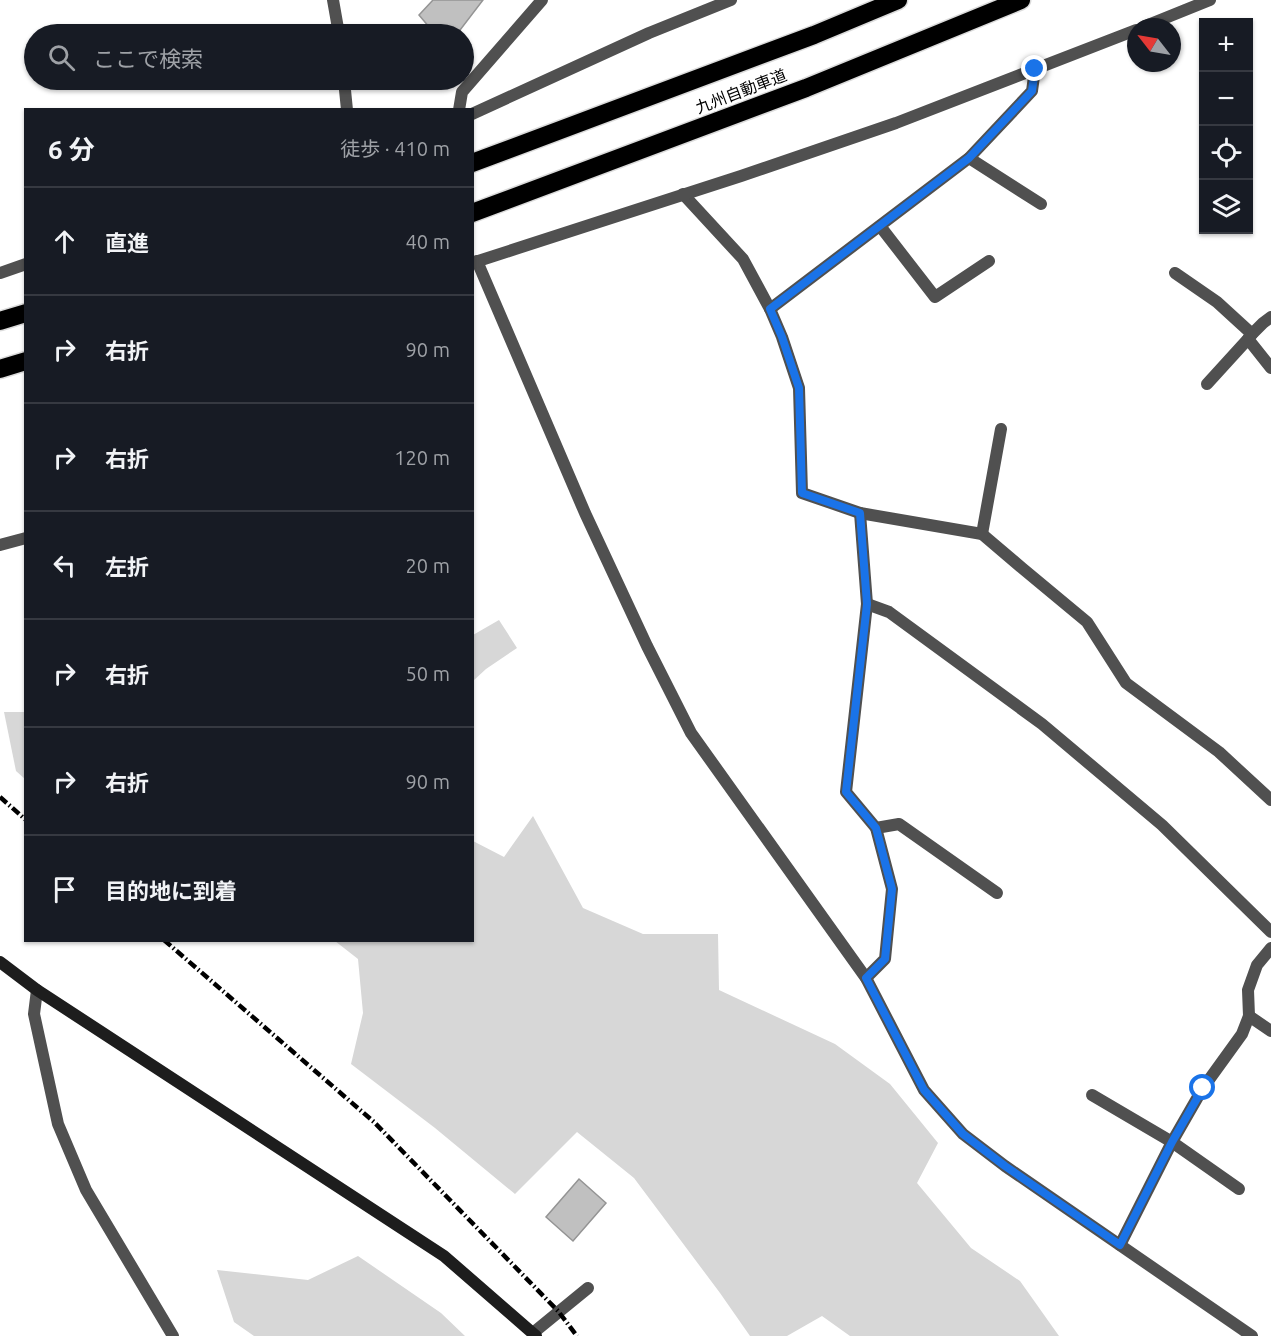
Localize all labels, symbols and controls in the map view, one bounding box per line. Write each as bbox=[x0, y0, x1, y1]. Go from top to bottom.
north arrow bbox=[1127, 18, 1181, 72]
map controls bbox=[1199, 18, 1253, 234]
button: + bbox=[1199, 18, 1253, 72]
search box bbox=[24, 24, 474, 90]
icon: search bbox=[45, 41, 78, 74]
text: ここで検索 bbox=[93, 46, 203, 71]
route end bbox=[1021, 55, 1047, 81]
street label: 九州自動車道 bbox=[693, 65, 789, 117]
button: − bbox=[1199, 72, 1253, 126]
button: locate bbox=[1199, 126, 1253, 180]
text: 6 分 bbox=[48, 135, 95, 164]
text: 徒歩 · 410 m bbox=[340, 137, 450, 160]
button: layers bbox=[1199, 180, 1253, 234]
icon: ahead bbox=[48, 225, 81, 258]
text: 直進 bbox=[105, 230, 149, 255]
text: 40 m bbox=[406, 230, 450, 253]
icon: right bbox=[48, 333, 81, 366]
text: 右折 bbox=[105, 338, 149, 363]
text: 90 m bbox=[406, 338, 450, 361]
icon: right bbox=[48, 441, 81, 474]
text: 右折 bbox=[105, 446, 149, 471]
text: 120 m bbox=[394, 446, 450, 469]
icon: left bbox=[48, 549, 81, 582]
text: 左折 bbox=[105, 554, 149, 579]
text: 20 m bbox=[406, 554, 450, 577]
icon: right bbox=[48, 657, 81, 690]
text: 右折 bbox=[105, 662, 149, 687]
text: 50 m bbox=[406, 662, 450, 685]
icon: right bbox=[48, 765, 81, 798]
text: 右折 bbox=[105, 770, 149, 795]
text: 90 m bbox=[406, 770, 450, 793]
icon: arrive bbox=[48, 873, 81, 906]
text: 目的地に到着 bbox=[105, 878, 237, 903]
route start bbox=[1189, 1074, 1215, 1100]

